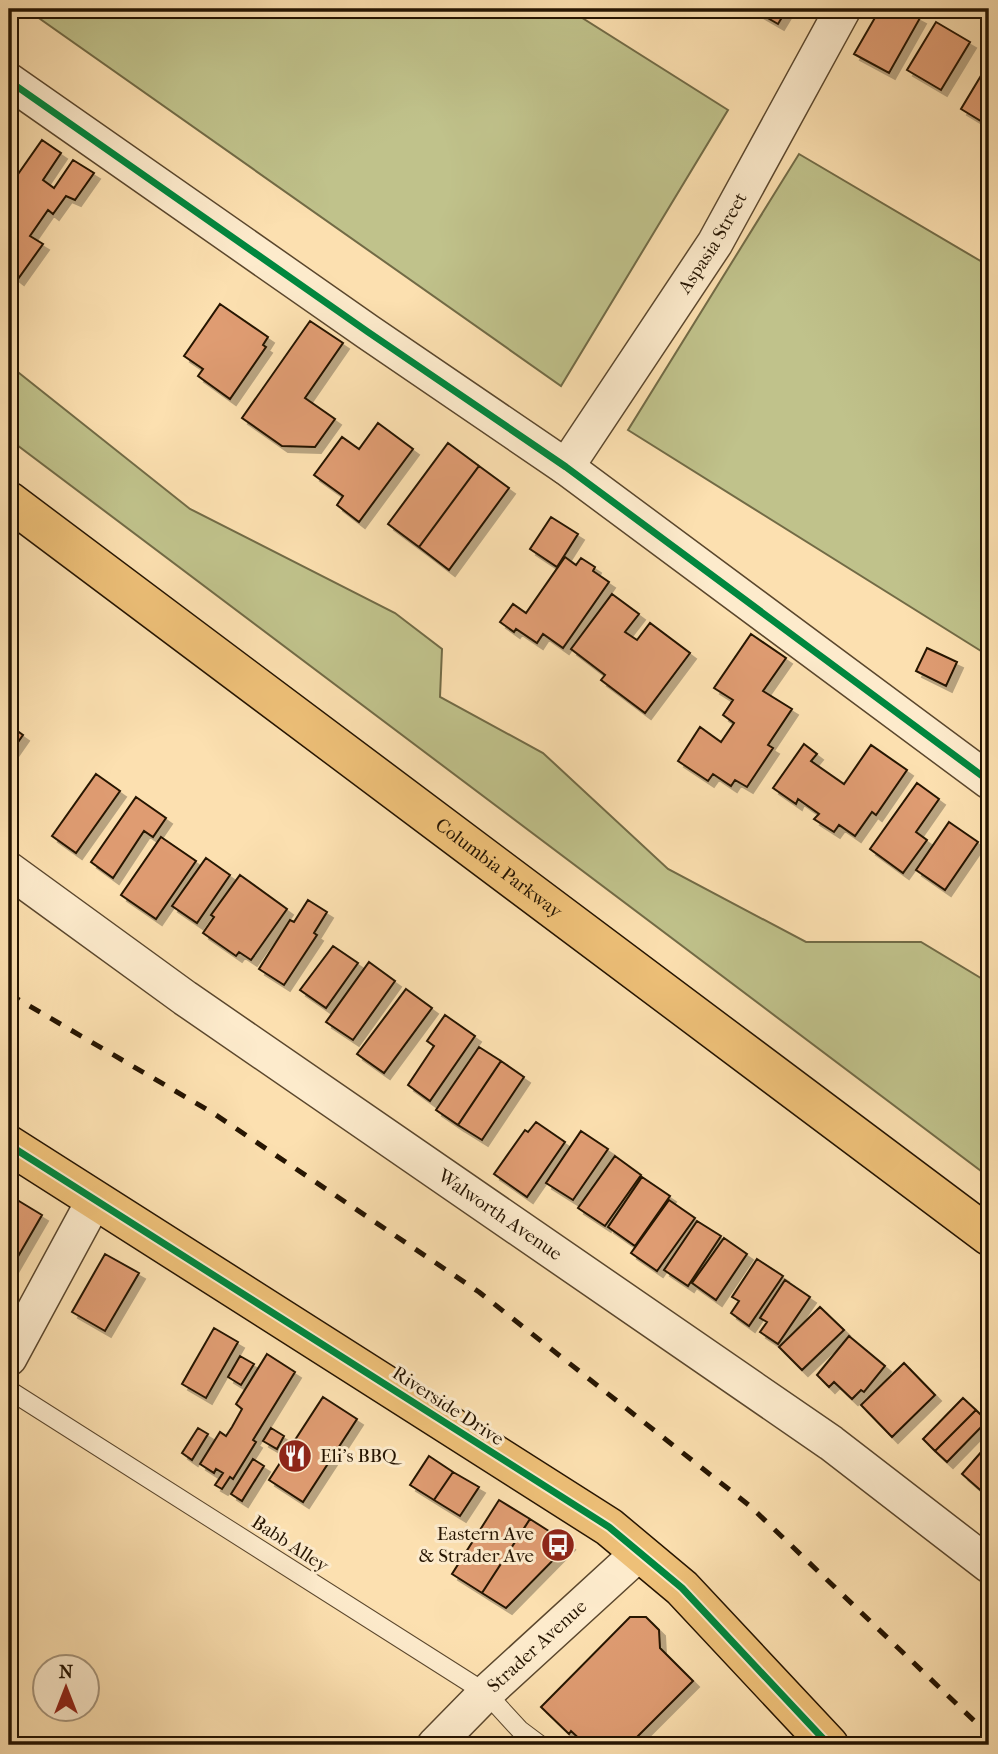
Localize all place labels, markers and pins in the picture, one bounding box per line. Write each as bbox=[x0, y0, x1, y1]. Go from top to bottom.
restaurant icon: Eli’s BBQ bbox=[276, 1437, 314, 1475]
place label: Eli’s BBQ bbox=[320, 1445, 403, 1467]
place label: Eastern Ave & Strader Ave bbox=[419, 1523, 534, 1567]
bus stop icon: Eastern Ave & Strader Ave bbox=[539, 1526, 577, 1564]

